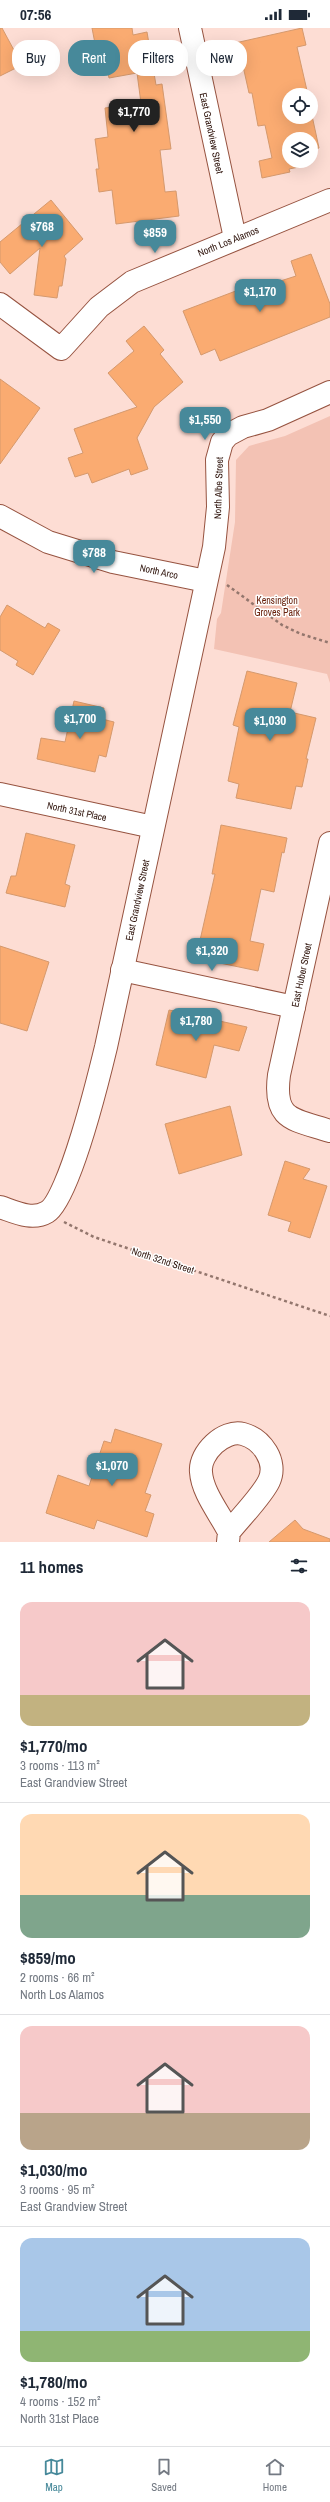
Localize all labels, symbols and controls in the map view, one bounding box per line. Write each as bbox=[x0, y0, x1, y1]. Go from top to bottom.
text: 07:56 bbox=[20, 4, 51, 25]
chip: Buy bbox=[12, 40, 60, 76]
chip: Rent bbox=[68, 40, 120, 76]
chip: Filters bbox=[128, 40, 188, 76]
chip: New bbox=[196, 40, 247, 76]
map controls bbox=[282, 88, 318, 168]
button: locate bbox=[282, 88, 318, 124]
street label: East Grandview Street bbox=[197, 91, 227, 176]
pin: $1,770 bbox=[101, 99, 167, 133]
text: $1,770 bbox=[118, 103, 150, 120]
button: layers bbox=[282, 132, 318, 168]
pin: $768 bbox=[18, 214, 66, 248]
text: $768 bbox=[30, 218, 54, 235]
pin: $859 bbox=[131, 220, 179, 254]
street label: North Los Alamos bbox=[196, 223, 261, 260]
text: $859 bbox=[143, 224, 167, 241]
pin: $1,170 bbox=[227, 279, 293, 313]
text: $1,170 bbox=[244, 283, 276, 300]
pin: $1,550 bbox=[172, 407, 238, 441]
text: $1,550 bbox=[189, 411, 221, 428]
street label: North Albe Street bbox=[211, 456, 226, 519]
pin: $788 bbox=[70, 540, 118, 574]
text: $788 bbox=[82, 544, 106, 561]
street label: North Arco bbox=[139, 561, 180, 582]
park label: Kensington Groves Park bbox=[254, 594, 301, 619]
pin: $1,700 bbox=[47, 706, 113, 740]
pin: $1,030 bbox=[237, 708, 303, 742]
text: $1,700 bbox=[64, 710, 96, 727]
text: $1,030 bbox=[254, 712, 286, 729]
street label: North 31st Place bbox=[46, 799, 108, 824]
street label: East Grandview Street bbox=[123, 858, 153, 942]
pin: $1,320 bbox=[179, 938, 245, 972]
street label: East Huber Street bbox=[288, 941, 315, 1008]
text: $1,320 bbox=[196, 942, 228, 959]
pin: $1,780 bbox=[163, 1008, 229, 1042]
text: $1,780 bbox=[180, 1012, 212, 1029]
street label: North 32nd Street bbox=[130, 1244, 196, 1277]
pin: $1,070 bbox=[79, 1453, 145, 1487]
text: $1,070 bbox=[96, 1457, 128, 1474]
text: 11 homes bbox=[20, 1555, 84, 1578]
icon: filters bbox=[288, 1555, 310, 1577]
icon: home bbox=[129, 1628, 201, 1700]
text: $1,770/mo bbox=[20, 1734, 87, 1757]
text: 3 rooms · 113 m² bbox=[20, 1757, 100, 1774]
text: East Grandview Street bbox=[20, 1774, 127, 1791]
icon: home bbox=[129, 1840, 201, 1912]
text: $859/mo bbox=[20, 1946, 76, 1969]
text: 2 rooms · 66 m² bbox=[20, 1969, 95, 1986]
text: North Los Alamos bbox=[20, 1986, 104, 2003]
icon: home bbox=[129, 2052, 201, 2124]
text: $1,030/mo bbox=[20, 2158, 87, 2181]
text: 3 rooms · 95 m² bbox=[20, 2181, 95, 2198]
text: East Grandview Street bbox=[20, 2198, 127, 2215]
icon: home bbox=[129, 2264, 201, 2336]
text: $1,780/mo bbox=[20, 2370, 87, 2393]
text: 4 rooms · 152 m² bbox=[20, 2393, 101, 2410]
text: North 31st Place bbox=[20, 2410, 99, 2427]
tab: Map bbox=[43, 2456, 65, 2494]
tab: Saved bbox=[151, 2456, 177, 2494]
tab: Home bbox=[263, 2456, 287, 2494]

